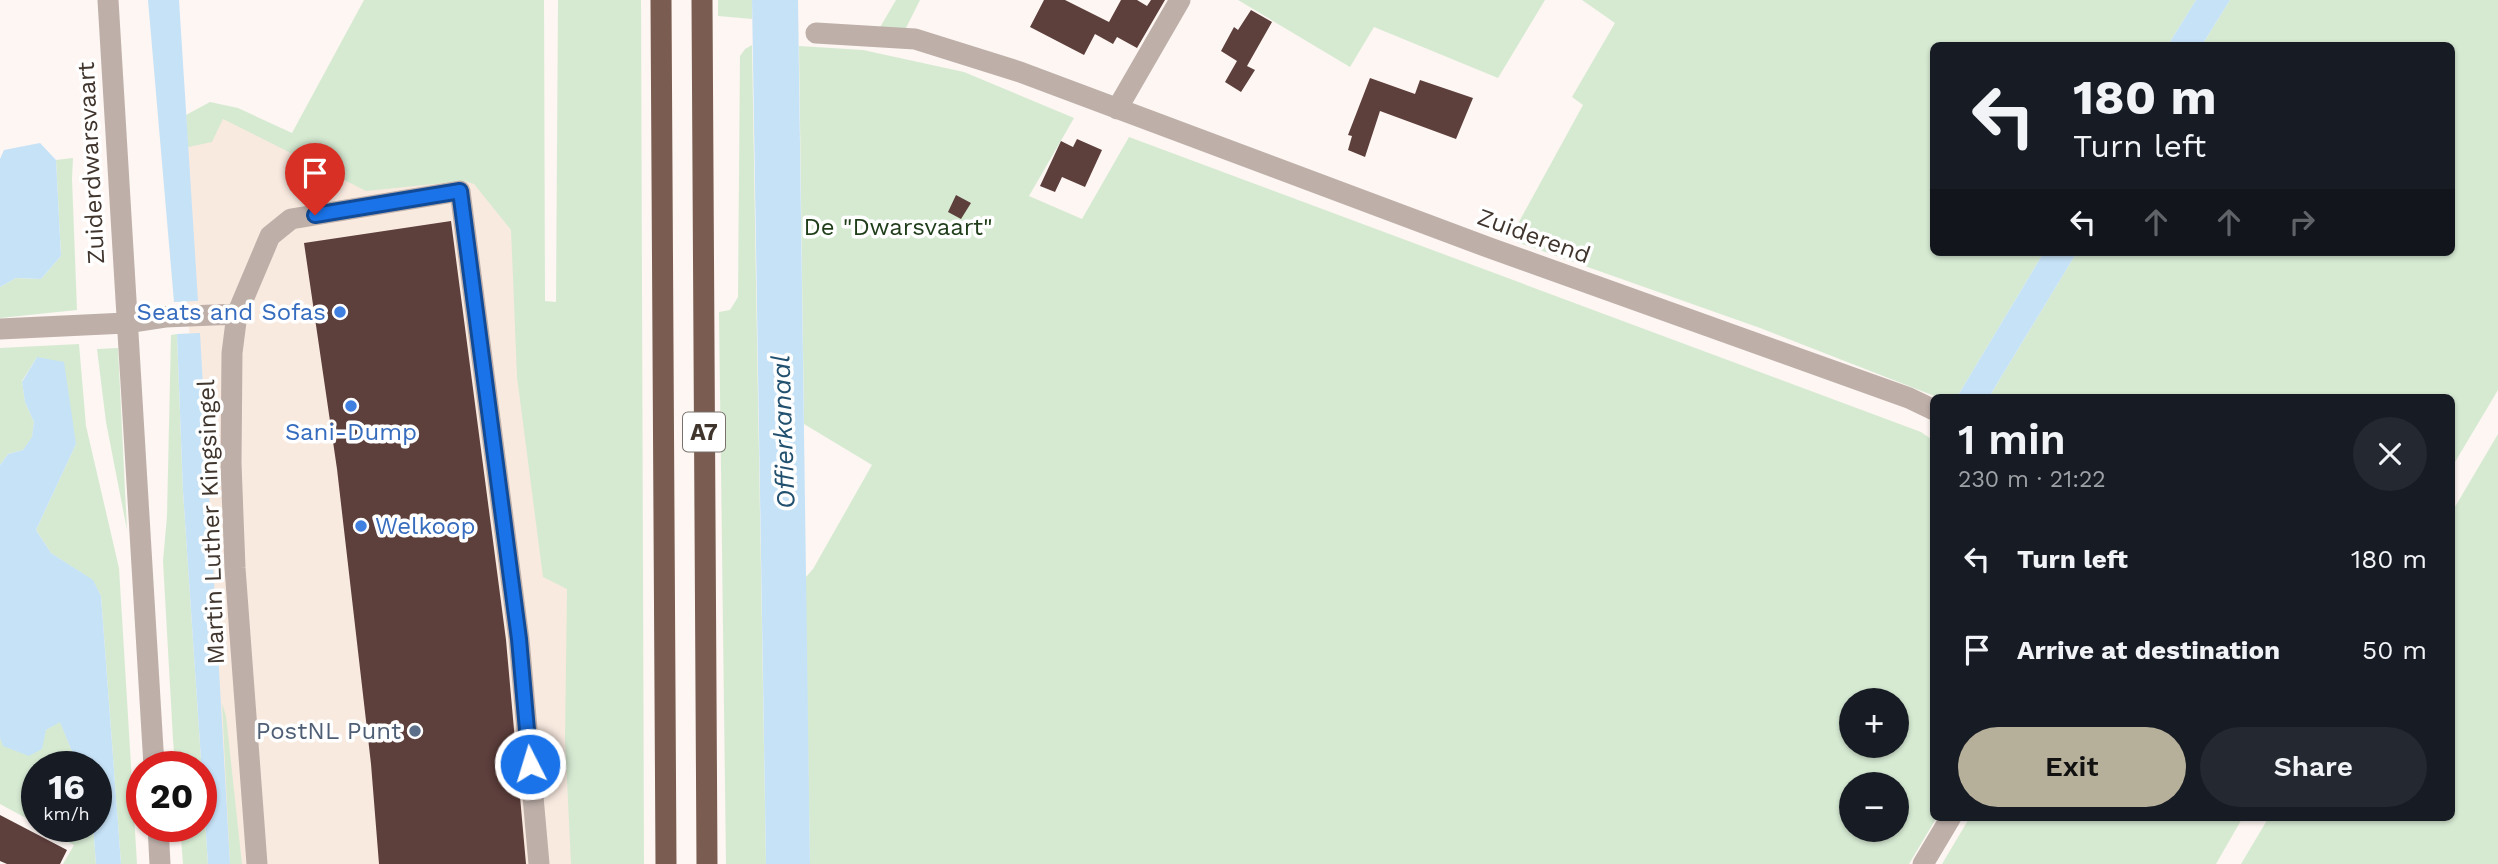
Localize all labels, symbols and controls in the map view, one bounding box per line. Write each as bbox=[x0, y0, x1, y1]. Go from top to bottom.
street label: Zuiderdwarsvaart bbox=[72, 61, 110, 265]
text: 180 m bbox=[2073, 68, 2217, 126]
icon: left bbox=[1958, 70, 2049, 161]
text: Turn left bbox=[2073, 127, 2206, 165]
pin bbox=[285, 143, 345, 215]
icon: arrive bbox=[296, 154, 334, 192]
street label: Zuiderend bbox=[1474, 203, 1594, 269]
icon: left bbox=[2064, 203, 2102, 241]
icon: ahead bbox=[2137, 203, 2175, 241]
icon: ahead bbox=[2210, 203, 2248, 241]
icon: right bbox=[2283, 203, 2321, 241]
park label: De "Dwarsvaart" bbox=[803, 213, 993, 241]
place label: Seats and Sofas bbox=[137, 298, 326, 326]
marker: Seats and Sofas bbox=[332, 304, 348, 320]
water label: Offierkanaal bbox=[765, 354, 801, 510]
street label: Martin Luther Kingsingel bbox=[192, 378, 230, 665]
marker: Sani-Dump bbox=[343, 398, 359, 414]
road number: A7 bbox=[683, 412, 725, 452]
text: 1 min bbox=[1958, 415, 2066, 464]
button: close bbox=[2353, 417, 2427, 491]
place label: Sani-Dump bbox=[285, 418, 417, 446]
text: 230 m · 21:22 bbox=[1958, 466, 2106, 493]
place label: Welkoop bbox=[375, 512, 475, 540]
marker: Welkoop bbox=[353, 518, 369, 534]
icon: left bbox=[1958, 540, 1996, 578]
text: Turn left bbox=[2017, 544, 2128, 574]
text: 180 m bbox=[2351, 544, 2427, 574]
icon: arrive bbox=[1958, 631, 1996, 669]
text: Arrive at destination bbox=[2017, 635, 2280, 665]
text: 50 m bbox=[2362, 635, 2427, 665]
map controls bbox=[1839, 688, 1909, 842]
button: + bbox=[1839, 688, 1909, 758]
place label: PostNL Punt bbox=[256, 717, 401, 745]
marker: PostNL Punt bbox=[407, 723, 423, 739]
position arrow bbox=[493, 727, 567, 801]
button: Exit bbox=[1958, 727, 2186, 807]
button: Share bbox=[2200, 727, 2427, 807]
speed limit sign: 20 bbox=[126, 751, 217, 842]
text: 16 bbox=[48, 766, 85, 808]
button: − bbox=[1839, 772, 1909, 842]
text: km/h bbox=[43, 803, 90, 824]

